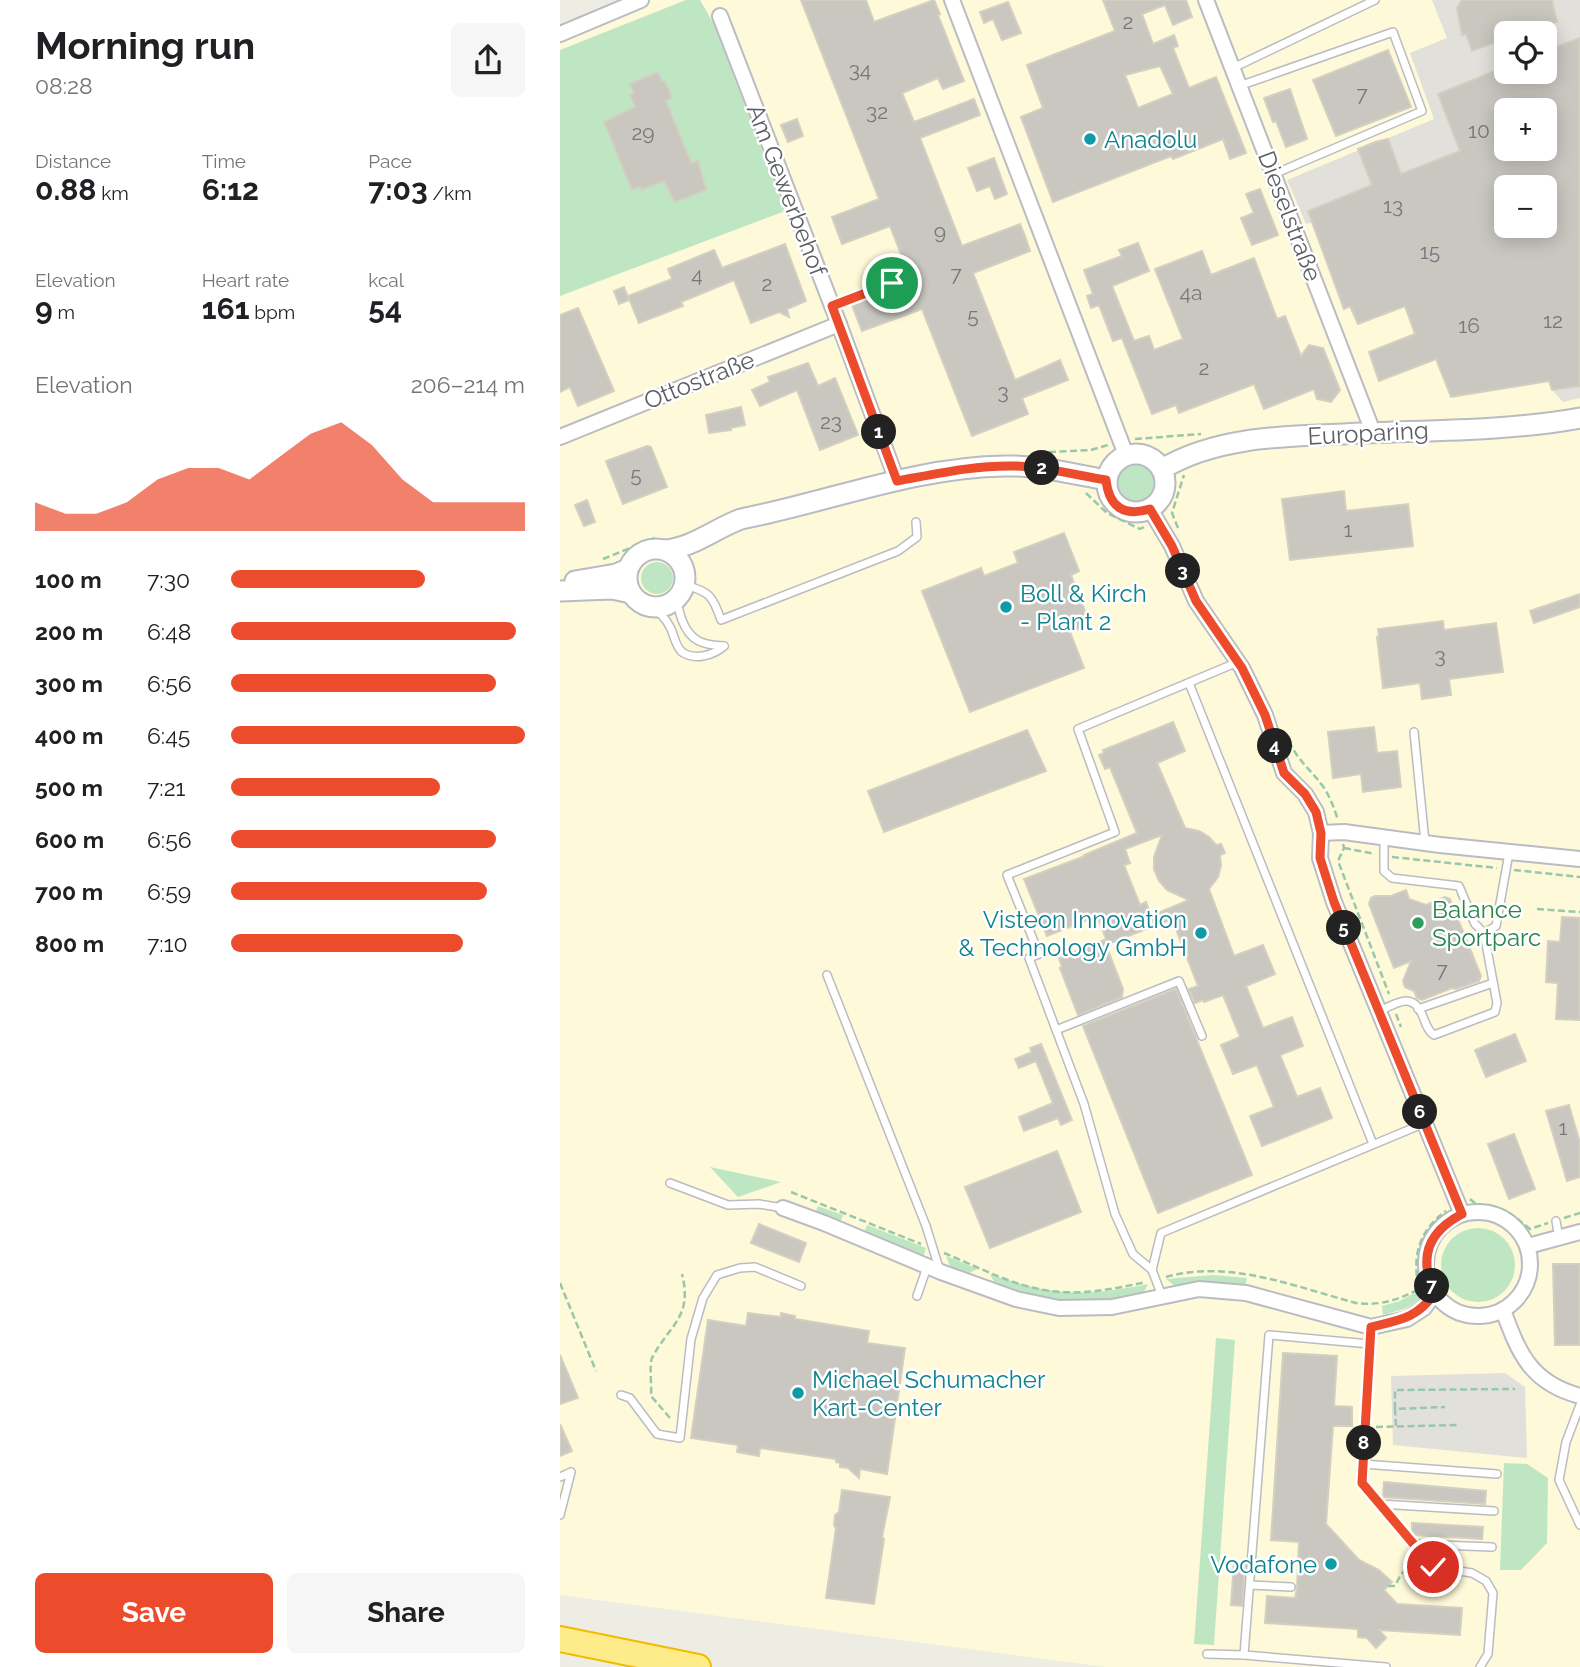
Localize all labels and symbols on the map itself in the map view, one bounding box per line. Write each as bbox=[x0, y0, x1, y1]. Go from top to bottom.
house number: 2 bbox=[1123, 9, 1133, 34]
house number: 34 bbox=[849, 57, 871, 82]
house number: 7 bbox=[1356, 81, 1368, 106]
house number: 32 bbox=[866, 99, 888, 124]
street label: Am Gewerbehof bbox=[741, 100, 833, 281]
house number: 10 bbox=[1468, 118, 1490, 143]
house number: 29 bbox=[631, 120, 655, 145]
place label: Anadolu bbox=[1104, 125, 1197, 154]
marker: Anadolu bbox=[1082, 131, 1098, 147]
street label: Dieselstraße bbox=[1252, 147, 1328, 285]
house number: 13 bbox=[1383, 193, 1403, 218]
house number: 9 bbox=[934, 219, 946, 244]
house number: 15 bbox=[1420, 239, 1440, 264]
pin bbox=[862, 253, 922, 313]
house number: 7 bbox=[950, 261, 962, 286]
house number: 4 bbox=[691, 262, 703, 287]
house number: 2 bbox=[762, 271, 772, 296]
house number: 4a bbox=[1180, 280, 1202, 305]
house number: 5 bbox=[967, 303, 979, 328]
house number: 12 bbox=[1543, 308, 1563, 333]
house number: 16 bbox=[1458, 313, 1480, 338]
street label: Ottostraße bbox=[640, 345, 758, 415]
house number: 2 bbox=[1199, 355, 1209, 380]
house number: 3 bbox=[997, 379, 1009, 404]
house number: 23 bbox=[820, 409, 842, 434]
pin: 1 bbox=[862, 414, 896, 450]
street label: Europaring bbox=[1307, 415, 1429, 451]
pin: 2 bbox=[1024, 450, 1060, 486]
house number: 5 bbox=[630, 462, 642, 487]
house number: 1 bbox=[1344, 517, 1353, 542]
pin: 3 bbox=[1166, 554, 1200, 588]
place label: Boll & Kirch - Plant 2 bbox=[1020, 579, 1147, 636]
marker: Boll & Kirch - Plant 2 bbox=[998, 599, 1014, 615]
house number: 3 bbox=[1434, 643, 1446, 668]
pin: 4 bbox=[1258, 728, 1292, 764]
place label: Balance Sportparc bbox=[1432, 895, 1541, 952]
place label: Visteon Innovation & Technology GmbH bbox=[958, 905, 1187, 962]
pin: 5 bbox=[1326, 911, 1362, 946]
marker: Balance Sportparc bbox=[1410, 915, 1426, 931]
marker: Visteon Innovation & Technology GmbH bbox=[1193, 925, 1209, 941]
house number: 7 bbox=[1436, 957, 1448, 982]
pin: 6 bbox=[1402, 1094, 1438, 1130]
house number: 1 bbox=[1559, 1115, 1568, 1140]
pin: 7 bbox=[1414, 1268, 1450, 1304]
place label: Michael Schumacher Kart-Center bbox=[812, 1365, 1046, 1422]
marker: Michael Schumacher Kart-Center bbox=[790, 1385, 806, 1401]
pin: 8 bbox=[1346, 1426, 1382, 1460]
pin bbox=[1403, 1537, 1463, 1597]
place label: Vodafone bbox=[1210, 1550, 1317, 1579]
marker: Vodafone bbox=[1323, 1556, 1339, 1572]

